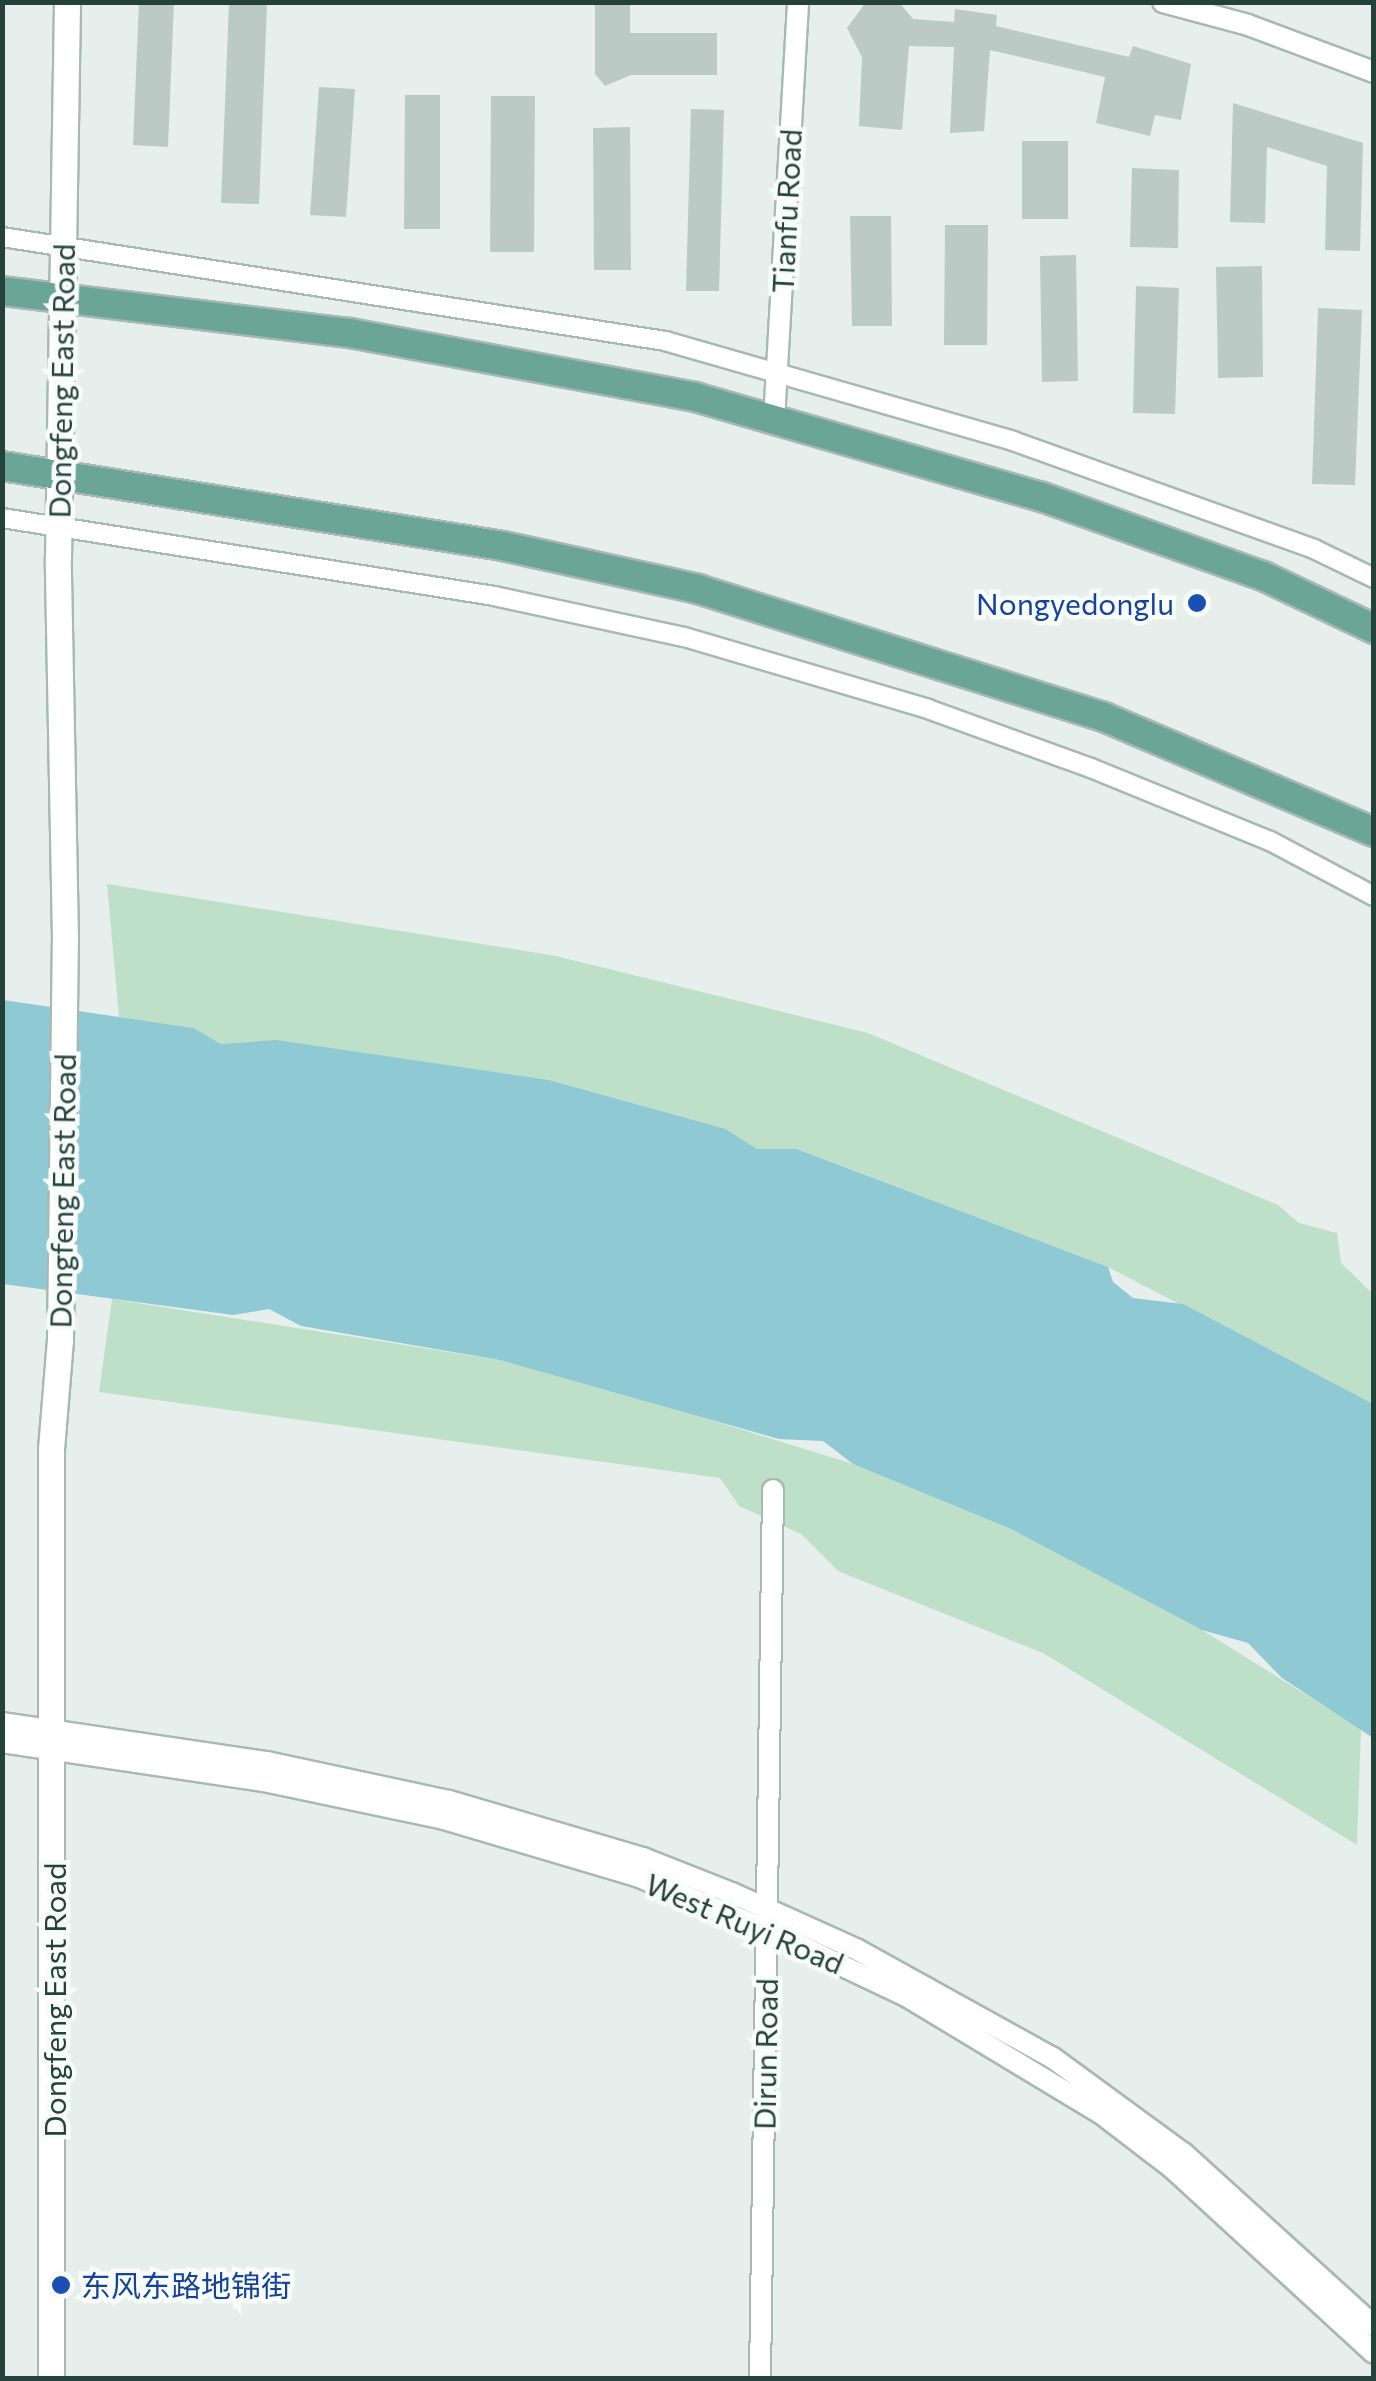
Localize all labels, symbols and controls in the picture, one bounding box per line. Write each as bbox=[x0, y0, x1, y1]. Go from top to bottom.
street label: Tianfu Road bbox=[764, 128, 808, 294]
street label: Dongfeng East Road bbox=[41, 243, 81, 519]
place label: Nongyedonglu bbox=[976, 585, 1174, 621]
marker: Nongyedonglu bbox=[1184, 590, 1210, 616]
street label: Dongfeng East Road bbox=[42, 1053, 82, 1329]
street label: Dongfeng East Road bbox=[36, 1863, 72, 2137]
street label: West Ruyi Road bbox=[641, 1865, 849, 1981]
street label: Dirun Road bbox=[746, 1978, 784, 2130]
place label: 东风东路地锦街 bbox=[81, 2267, 291, 2303]
marker: 东风东路地锦街 bbox=[50, 2274, 72, 2296]

